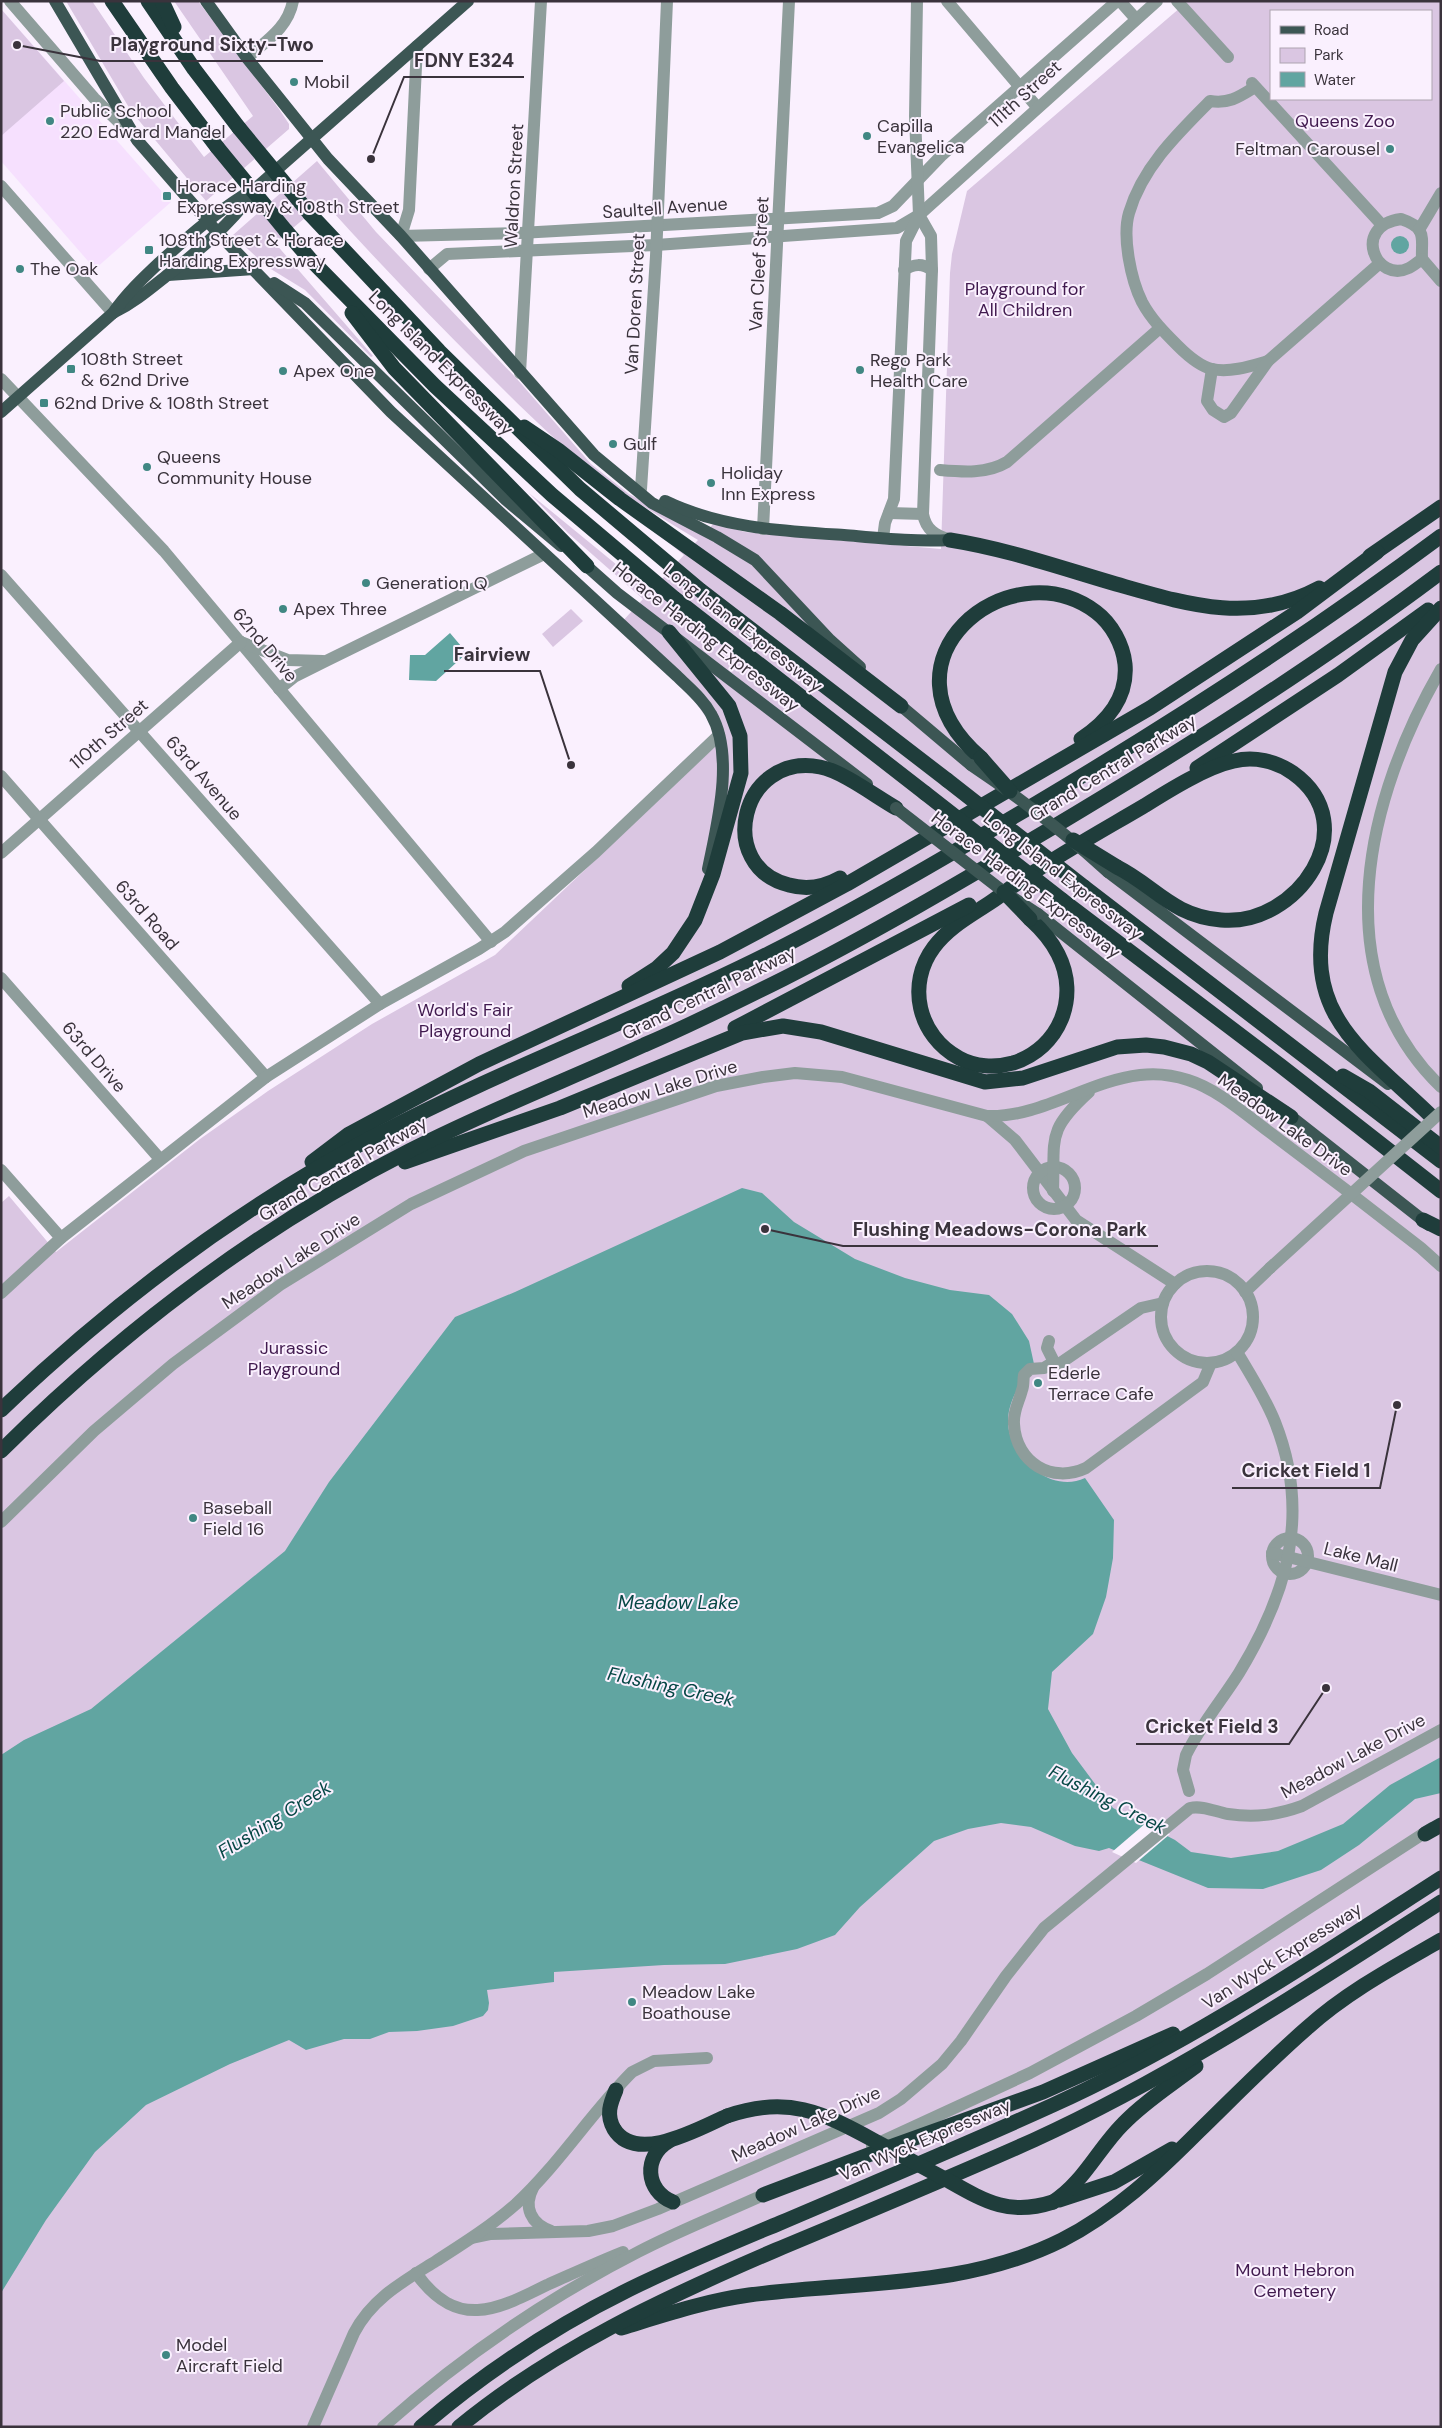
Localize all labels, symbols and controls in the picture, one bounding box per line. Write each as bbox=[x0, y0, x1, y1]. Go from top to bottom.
legend bbox=[1270, 10, 1432, 100]
text: Road bbox=[1314, 20, 1349, 40]
callout: Playground Sixty-Two bbox=[100, 27, 323, 61]
text: Playground Sixty-Two bbox=[110, 32, 314, 57]
callout: FDNY E324 bbox=[404, 43, 524, 77]
text: Park bbox=[1314, 45, 1344, 65]
text: FDNY E324 bbox=[414, 48, 514, 73]
street label: 111th Street bbox=[984, 55, 1066, 133]
place label: Mobil bbox=[304, 70, 349, 94]
text: Water bbox=[1314, 70, 1356, 90]
marker: Mobil bbox=[288, 76, 300, 88]
place label: Public School 220 Edward Mandel bbox=[60, 99, 226, 144]
park label: Queens Zoo bbox=[1295, 109, 1395, 133]
place label: Capilla Evangelica bbox=[877, 114, 965, 159]
marker: Public School 220 Edward Mandel bbox=[44, 115, 56, 127]
street label: Waldron Street bbox=[499, 123, 529, 249]
marker: Capilla Evangelica bbox=[861, 130, 873, 142]
place label: Feltman Carousel bbox=[1235, 137, 1380, 161]
marker: Feltman Carousel bbox=[1384, 143, 1396, 155]
place label: Horace Harding Expressway & 108th Street bbox=[177, 174, 399, 219]
marker: Horace Harding Expressway & 108th Street bbox=[161, 190, 173, 202]
street label: Saultell Avenue bbox=[602, 192, 728, 224]
street label: Van Cleef Street bbox=[743, 196, 775, 332]
place label: 108th Street & Horace Harding Expressway bbox=[159, 228, 344, 273]
street label: Van Doren Street bbox=[619, 233, 651, 375]
marker: 108th Street & Horace Harding Expressway bbox=[143, 244, 155, 256]
place label: The Oak bbox=[30, 257, 98, 281]
marker: The Oak bbox=[14, 263, 26, 275]
park label: Playground for All Children bbox=[965, 277, 1085, 322]
street label: Long Island Expressway bbox=[363, 285, 519, 441]
place label: 108th Street & 62nd Drive bbox=[81, 347, 189, 392]
place label: Rego Park Health Care bbox=[870, 348, 968, 393]
place label: Apex One bbox=[293, 359, 374, 383]
marker: 108th Street & 62nd Drive bbox=[65, 363, 77, 375]
marker: Rego Park Health Care bbox=[854, 364, 866, 376]
marker: Apex One bbox=[277, 365, 289, 377]
place label: 62nd Drive & 108th Street bbox=[54, 391, 269, 415]
marker: 62nd Drive & 108th Street bbox=[38, 397, 50, 409]
place label: Gulf bbox=[623, 432, 657, 456]
marker: Gulf bbox=[607, 438, 619, 450]
place label: Queens Community House bbox=[157, 445, 312, 490]
marker: Queens Community House bbox=[141, 461, 153, 473]
place label: Holiday Inn Express bbox=[721, 461, 816, 506]
marker: Holiday Inn Express bbox=[705, 477, 717, 489]
street label: Horace Harding Expressway bbox=[607, 556, 805, 718]
street label: Long Island Expressway bbox=[658, 558, 828, 698]
place label: Generation Q bbox=[376, 571, 488, 595]
marker: Generation Q bbox=[360, 577, 372, 589]
place label: Apex Three bbox=[293, 597, 387, 621]
street label: 62nd Drive bbox=[227, 603, 303, 687]
marker: Apex Three bbox=[277, 603, 289, 615]
callout: Fairview bbox=[444, 637, 540, 671]
text: Fairview bbox=[454, 642, 531, 667]
street label: 110th Street bbox=[65, 693, 153, 775]
street label: Grand Central Parkway bbox=[1025, 709, 1201, 827]
street label: 63rd Avenue bbox=[160, 730, 248, 826]
street label: Horace Harding Expressway bbox=[926, 806, 1126, 964]
street label: Long Island Expressway bbox=[978, 806, 1148, 946]
street label: 63rd Road bbox=[110, 875, 184, 955]
street label: Grand Central Parkway bbox=[618, 940, 800, 1046]
park label: World's Fair Playground bbox=[417, 998, 513, 1043]
street label: 63rd Drive bbox=[56, 1016, 132, 1098]
street label: Meadow Lake Drive bbox=[580, 1054, 740, 1124]
street label: Meadow Lake Drive bbox=[1213, 1068, 1357, 1182]
street label: Grand Central Parkway bbox=[254, 1111, 432, 1227]
street label: Meadow Lake Drive bbox=[217, 1207, 365, 1315]
callout: Flushing Meadows-Corona Park bbox=[843, 1212, 1158, 1246]
text: Flushing Meadows-Corona Park bbox=[853, 1217, 1147, 1242]
park label: Jurassic Playground bbox=[248, 1336, 340, 1381]
place label: Ederle Terrace Cafe bbox=[1048, 1361, 1154, 1406]
marker: Ederle Terrace Cafe bbox=[1032, 1377, 1044, 1389]
callout: Cricket Field 1 bbox=[1232, 1454, 1380, 1488]
text: Cricket Field 1 bbox=[1242, 1458, 1370, 1483]
place label: Baseball Field 16 bbox=[203, 1496, 272, 1541]
marker: Baseball Field 16 bbox=[187, 1512, 199, 1524]
street label: Lake Mall bbox=[1321, 1536, 1401, 1578]
water label: Meadow Lake bbox=[618, 1590, 738, 1615]
water label: Flushing Creek bbox=[605, 1661, 737, 1712]
street label: Meadow Lake Drive bbox=[1276, 1708, 1430, 1804]
callout: Cricket Field 3 bbox=[1136, 1710, 1289, 1744]
text: Cricket Field 3 bbox=[1145, 1714, 1279, 1739]
water label: Flushing Creek bbox=[1045, 1759, 1171, 1840]
water label: Flushing Creek bbox=[213, 1775, 336, 1864]
street label: Van Wyck Expressway bbox=[1198, 1897, 1366, 2015]
place label: Meadow Lake Boathouse bbox=[642, 1980, 755, 2025]
marker: Meadow Lake Boathouse bbox=[626, 1996, 638, 2008]
street label: Meadow Lake Drive bbox=[728, 2080, 884, 2168]
street label: Van Wyck Expressway bbox=[836, 2093, 1014, 2187]
park label: Mount Hebron Cemetery bbox=[1235, 2258, 1355, 2303]
place label: Model Aircraft Field bbox=[176, 2333, 283, 2378]
marker: Model Aircraft Field bbox=[160, 2349, 172, 2361]

